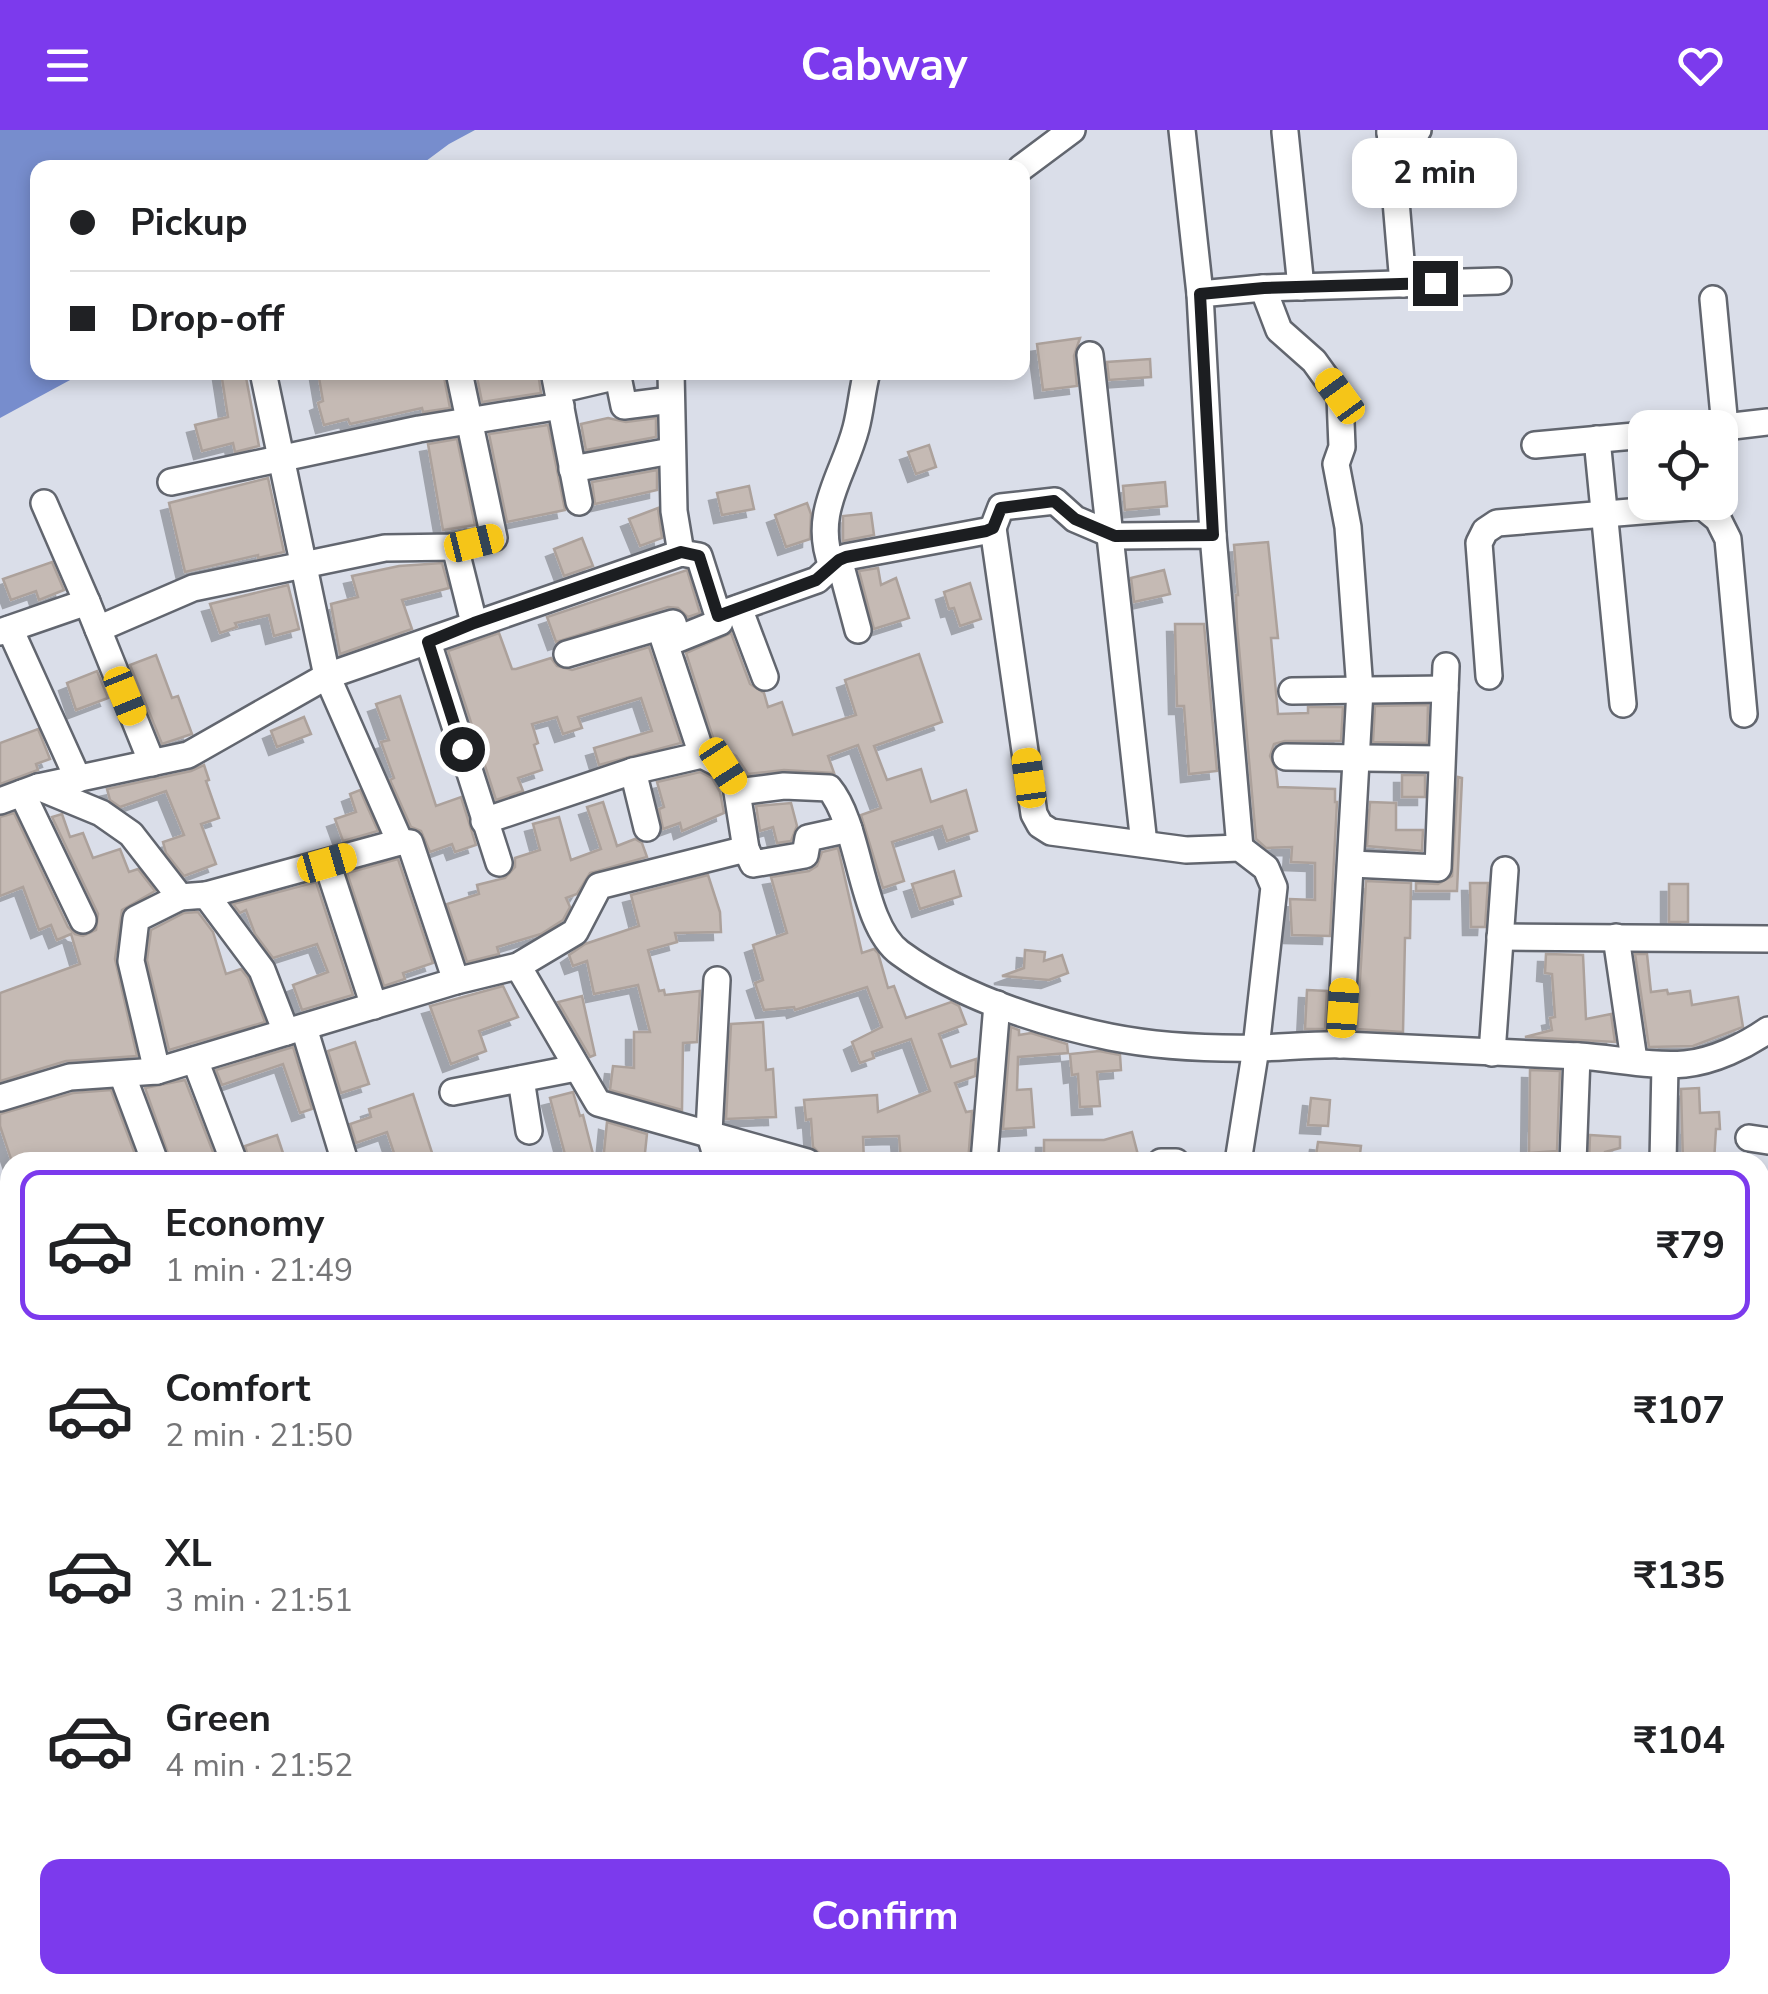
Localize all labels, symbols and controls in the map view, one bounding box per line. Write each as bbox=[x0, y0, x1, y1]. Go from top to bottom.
text: Cabway bbox=[801, 35, 967, 96]
icon: menu bbox=[40, 38, 95, 93]
icon: heart bbox=[1673, 38, 1728, 93]
callout: 2 min bbox=[1352, 138, 1518, 208]
text: 2 min bbox=[1393, 151, 1476, 194]
text: Pickup bbox=[130, 197, 248, 248]
route end bbox=[1413, 261, 1458, 306]
text: Drop-off bbox=[130, 293, 284, 344]
car bbox=[1310, 363, 1370, 429]
map controls bbox=[1628, 410, 1738, 520]
button: locate bbox=[1628, 410, 1738, 520]
car bbox=[441, 521, 507, 565]
car bbox=[100, 663, 150, 729]
route start bbox=[440, 727, 485, 772]
car bbox=[694, 733, 752, 799]
car bbox=[1010, 746, 1048, 810]
car bbox=[294, 840, 360, 886]
car bbox=[1326, 977, 1360, 1039]
text: Economy bbox=[165, 1198, 324, 1249]
icon: car bbox=[45, 1200, 135, 1290]
text: ₹79 bbox=[1657, 1220, 1725, 1271]
text: 1 min · 21:49 bbox=[165, 1249, 353, 1292]
text: Comfort bbox=[165, 1363, 310, 1414]
icon: car bbox=[45, 1365, 135, 1455]
text: ₹107 bbox=[1634, 1385, 1725, 1436]
text: 2 min · 21:50 bbox=[165, 1414, 353, 1457]
text: XL bbox=[165, 1528, 212, 1579]
icon: car bbox=[45, 1530, 135, 1620]
text: ₹135 bbox=[1634, 1550, 1725, 1601]
text: 3 min · 21:51 bbox=[165, 1579, 353, 1622]
text: Green bbox=[165, 1693, 271, 1744]
icon: car bbox=[45, 1695, 135, 1785]
text: ₹104 bbox=[1634, 1715, 1725, 1766]
text: 4 min · 21:52 bbox=[165, 1744, 353, 1787]
button: Confirm bbox=[40, 1859, 1730, 1974]

